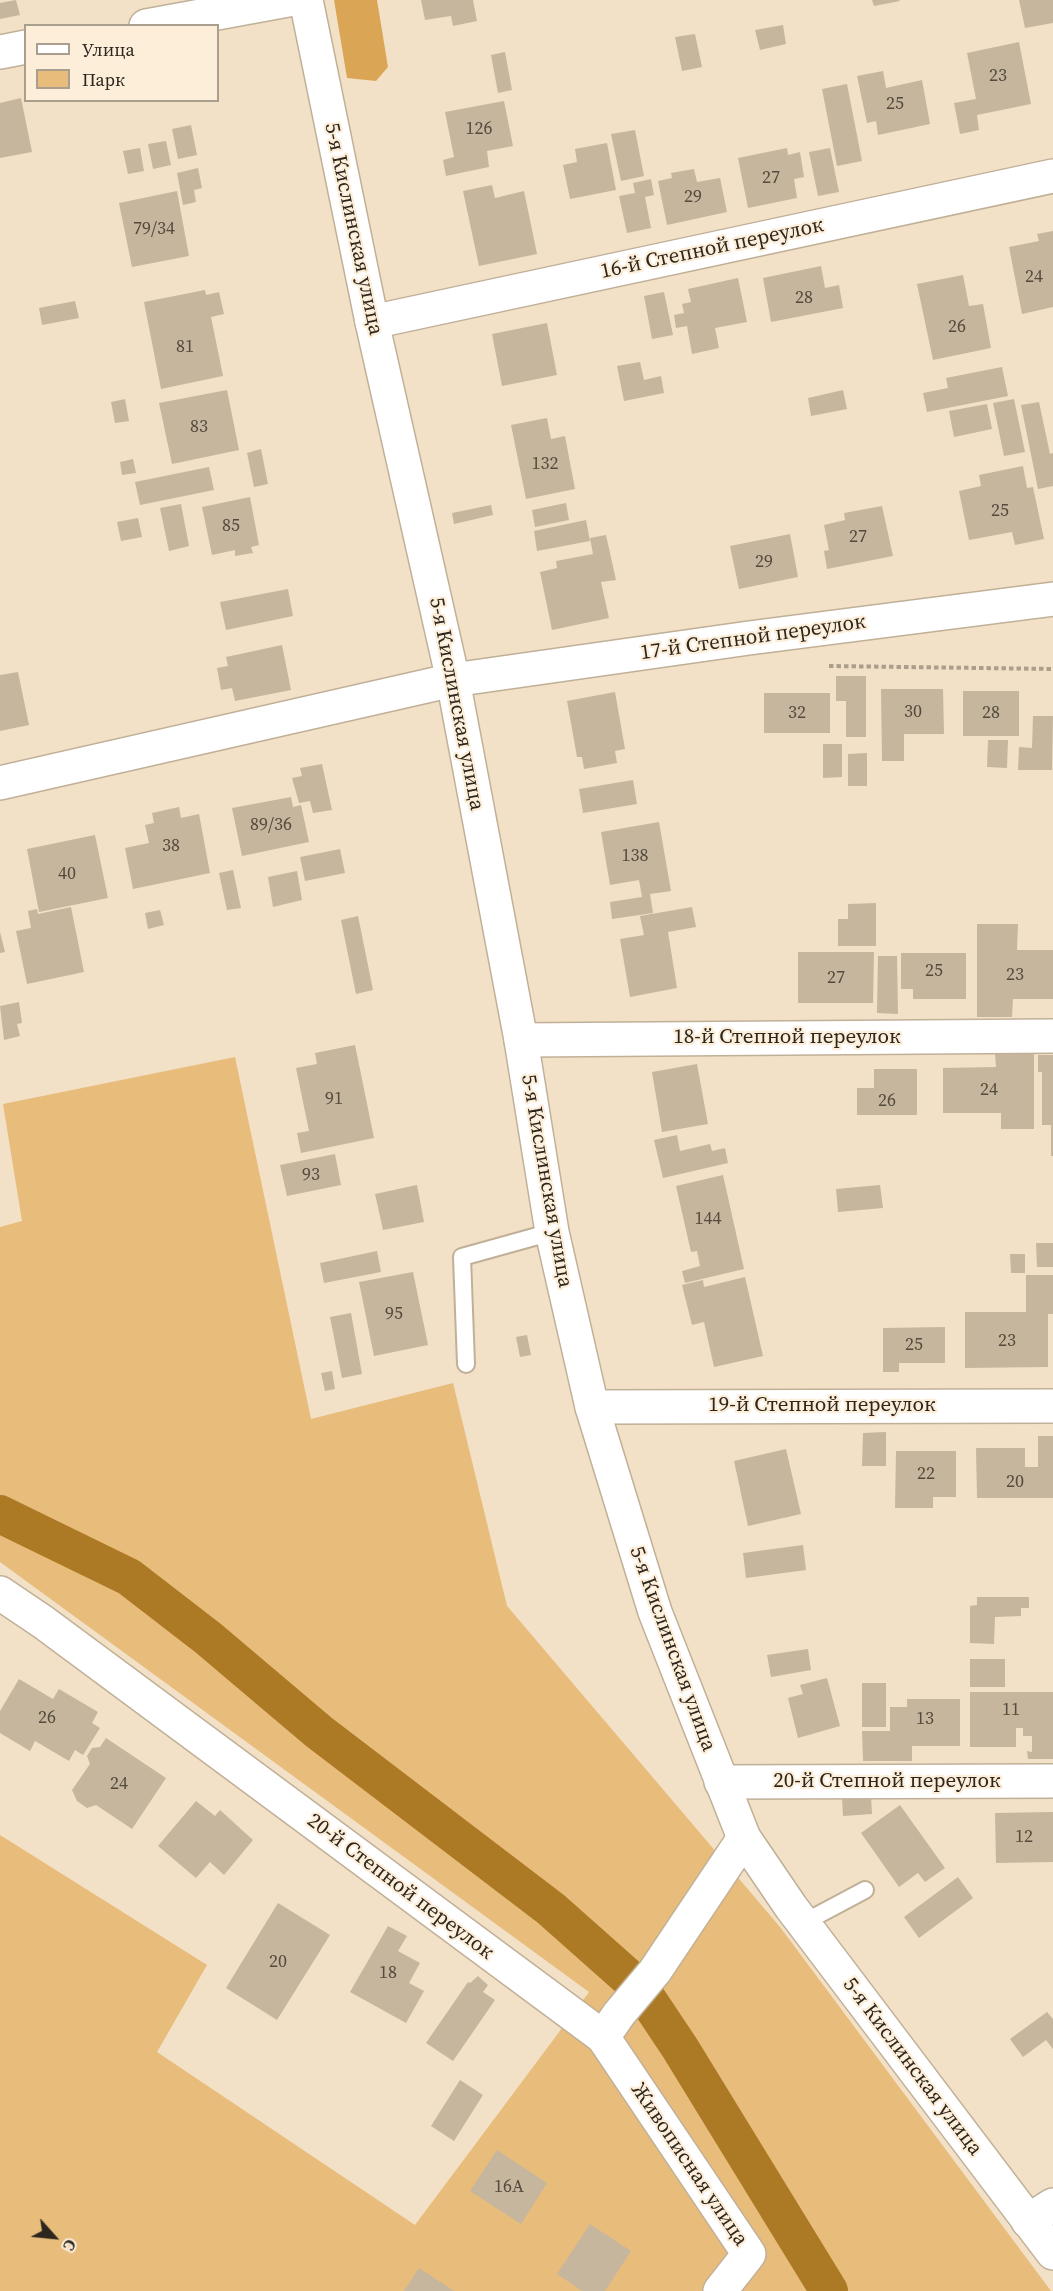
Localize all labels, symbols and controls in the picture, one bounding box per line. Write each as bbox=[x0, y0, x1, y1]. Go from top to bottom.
legend bbox=[24, 24, 219, 102]
text: Улица bbox=[82, 37, 135, 62]
house number: 23 bbox=[989, 65, 1007, 87]
text: Парк bbox=[82, 67, 125, 92]
house number: 25 bbox=[886, 93, 904, 115]
house number: 126 bbox=[466, 118, 492, 140]
street label: 5-я Кислинская улица bbox=[318, 121, 388, 337]
house number: 27 bbox=[762, 167, 780, 189]
house number: 29 bbox=[684, 186, 702, 208]
street label: 16-й Степной переулок bbox=[598, 213, 826, 285]
house number: 79/34 bbox=[133, 218, 175, 240]
house number: 24 bbox=[1025, 266, 1043, 288]
house number: 28 bbox=[795, 287, 813, 309]
house number: 26 bbox=[948, 316, 966, 338]
house number: 81 bbox=[176, 336, 194, 358]
house number: 83 bbox=[190, 416, 208, 438]
house number: 132 bbox=[532, 453, 558, 475]
house number: 25 bbox=[991, 500, 1009, 522]
house number: 85 bbox=[222, 515, 240, 537]
house number: 27 bbox=[849, 526, 867, 548]
house number: 29 bbox=[755, 551, 773, 573]
street label: 5-я Кислинская улица bbox=[423, 595, 489, 813]
street label: 17-й Степной переулок bbox=[639, 610, 867, 666]
house number: 30 bbox=[904, 701, 922, 723]
house number: 32 bbox=[788, 702, 806, 724]
house number: 28 bbox=[982, 702, 1000, 724]
house number: 89/36 bbox=[250, 814, 292, 836]
house number: 38 bbox=[162, 835, 180, 857]
house number: 138 bbox=[622, 845, 648, 867]
house number: 40 bbox=[58, 863, 76, 885]
house number: 25 bbox=[925, 960, 943, 982]
house number: 23 bbox=[1006, 964, 1024, 986]
house number: 27 bbox=[827, 967, 845, 989]
street label: 18-й Степной переулок bbox=[673, 1025, 901, 1051]
street label: 5-я Кислинская улица bbox=[515, 1072, 577, 1290]
house number: 24 bbox=[980, 1079, 998, 1101]
house number: 91 bbox=[325, 1088, 343, 1110]
house number: 26 bbox=[878, 1090, 896, 1112]
house number: 93 bbox=[302, 1164, 320, 1186]
house number: 144 bbox=[695, 1208, 721, 1230]
house number: 95 bbox=[385, 1303, 403, 1325]
house number: 23 bbox=[998, 1330, 1016, 1352]
house number: 25 bbox=[905, 1334, 923, 1356]
street label: 19-й Степной переулок bbox=[708, 1393, 936, 1419]
house number: 22 bbox=[917, 1463, 935, 1485]
house number: 20 bbox=[1006, 1471, 1024, 1493]
street label: 5-я Кислинская улица bbox=[623, 1543, 721, 1755]
house number: 11 bbox=[1002, 1699, 1020, 1721]
house number: 26 bbox=[38, 1707, 56, 1729]
house number: 13 bbox=[916, 1708, 934, 1730]
street label: 20-й Степной переулок bbox=[773, 1769, 1001, 1795]
house number: 24 bbox=[110, 1773, 128, 1795]
street label: 20-й Степной переулок bbox=[302, 1809, 498, 1965]
house number: 12 bbox=[1015, 1826, 1033, 1848]
house number: 20 bbox=[269, 1951, 287, 1973]
house number: 18 bbox=[379, 1962, 397, 1984]
street label: 5-я Кислинская улица bbox=[837, 1973, 987, 2161]
street label: Живописная улица bbox=[625, 2079, 753, 2251]
house number: 16А bbox=[494, 2176, 524, 2198]
north arrow bbox=[24, 2207, 84, 2267]
text: С bbox=[58, 2236, 82, 2255]

